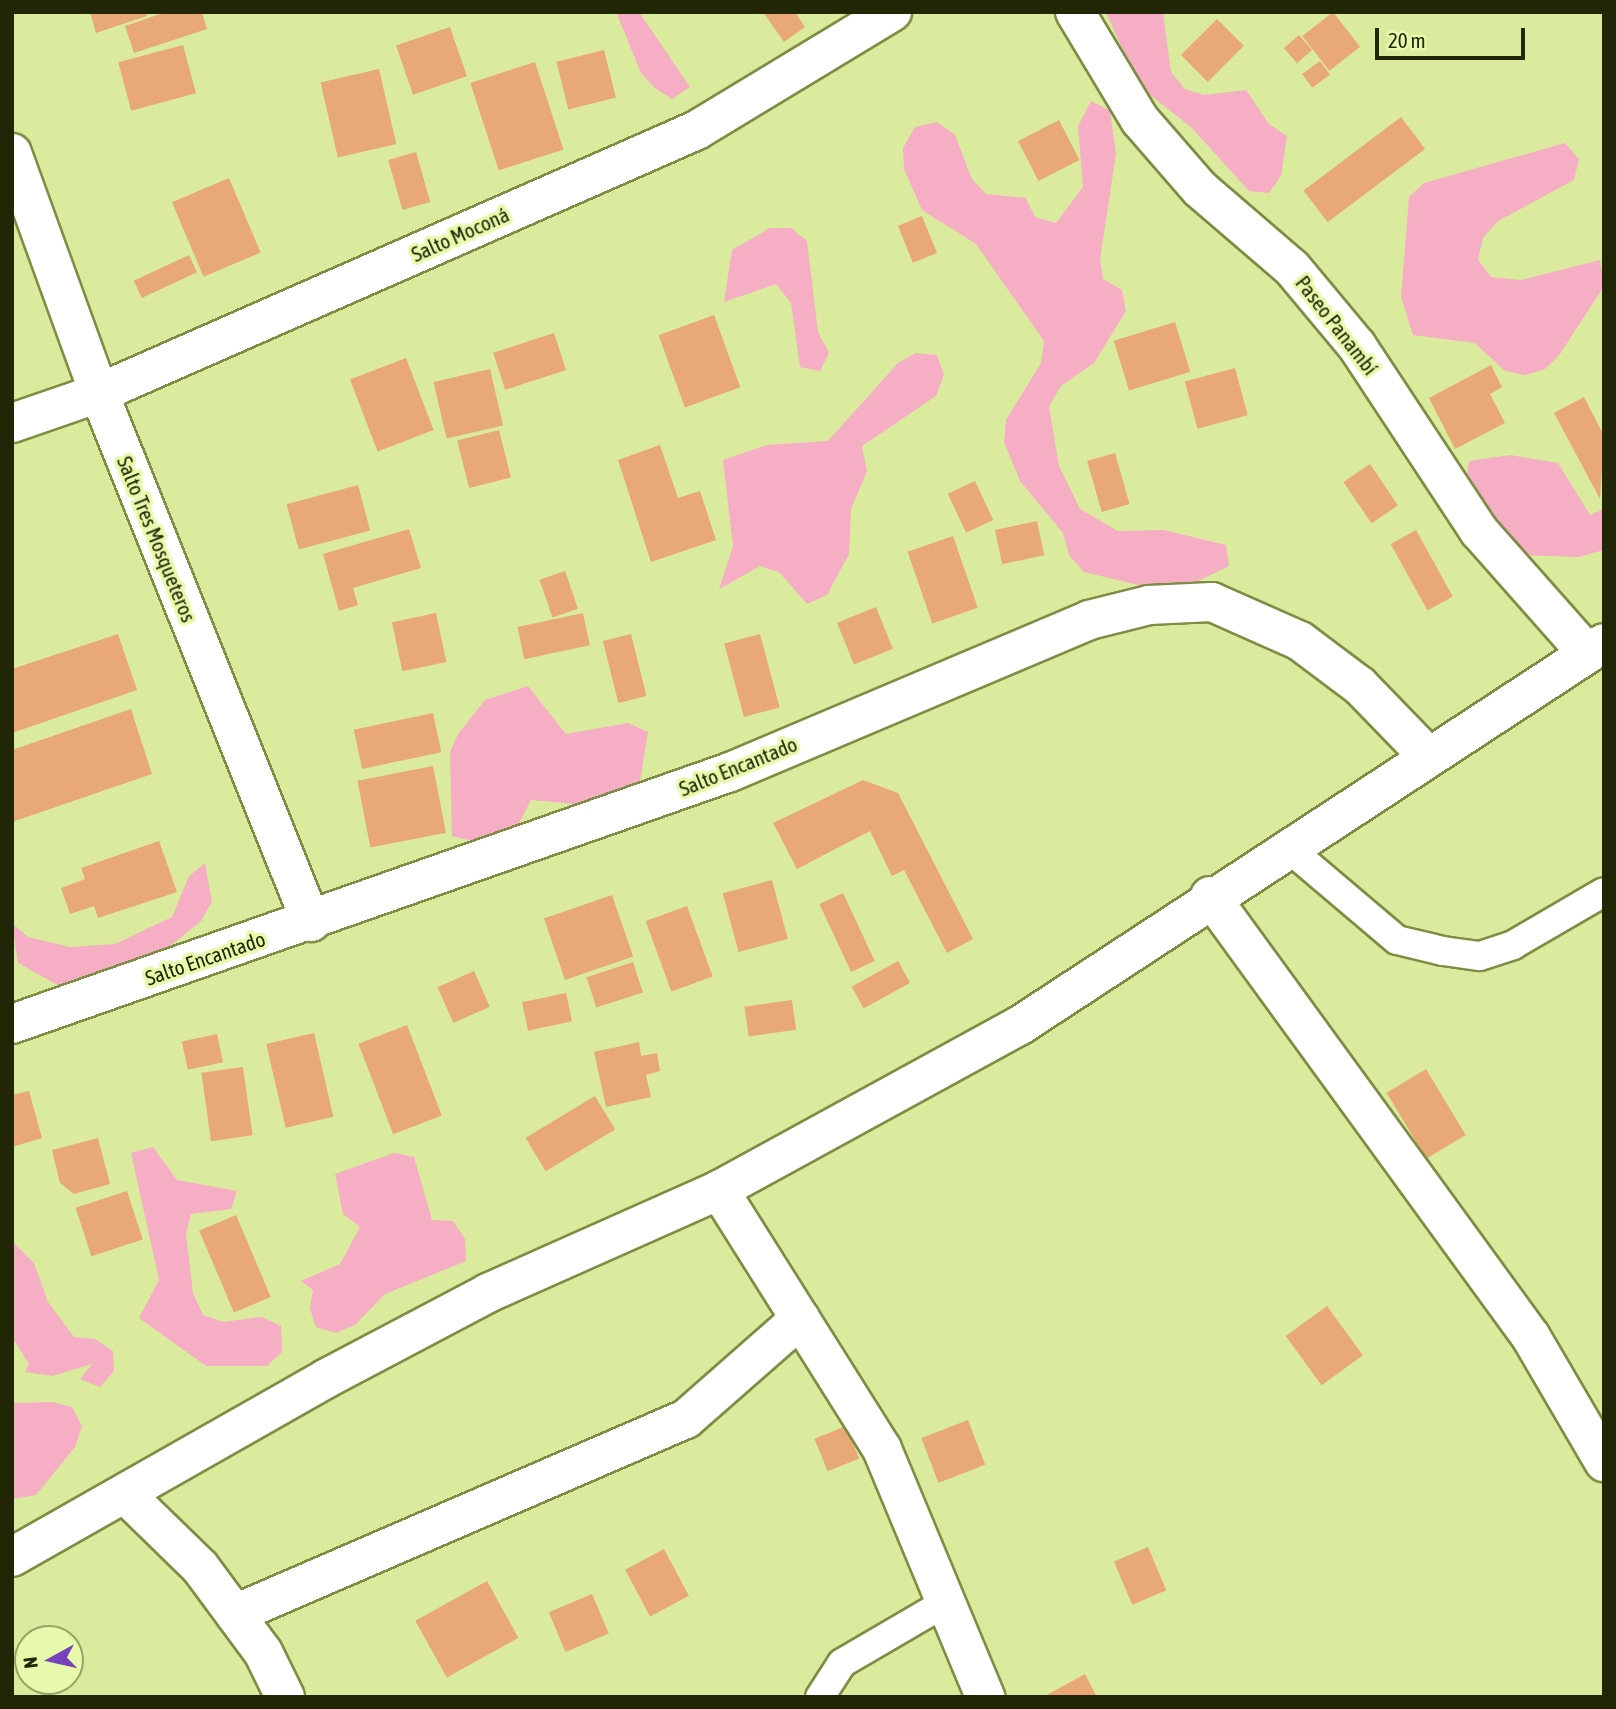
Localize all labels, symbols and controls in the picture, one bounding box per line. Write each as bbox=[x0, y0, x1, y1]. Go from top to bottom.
scale bar bbox=[1378, 14, 1528, 58]
text: 20 m bbox=[1388, 28, 1426, 52]
street label: Salto Moconá bbox=[407, 201, 513, 267]
street label: Paseo Panambí bbox=[1291, 270, 1383, 380]
street label: Salto Tres Mosqueteros bbox=[112, 452, 202, 626]
street label: Salto Encantado bbox=[675, 731, 801, 801]
street label: Salto Encantado bbox=[142, 926, 268, 990]
north arrow bbox=[14, 1625, 84, 1695]
text: N bbox=[19, 1656, 42, 1670]

